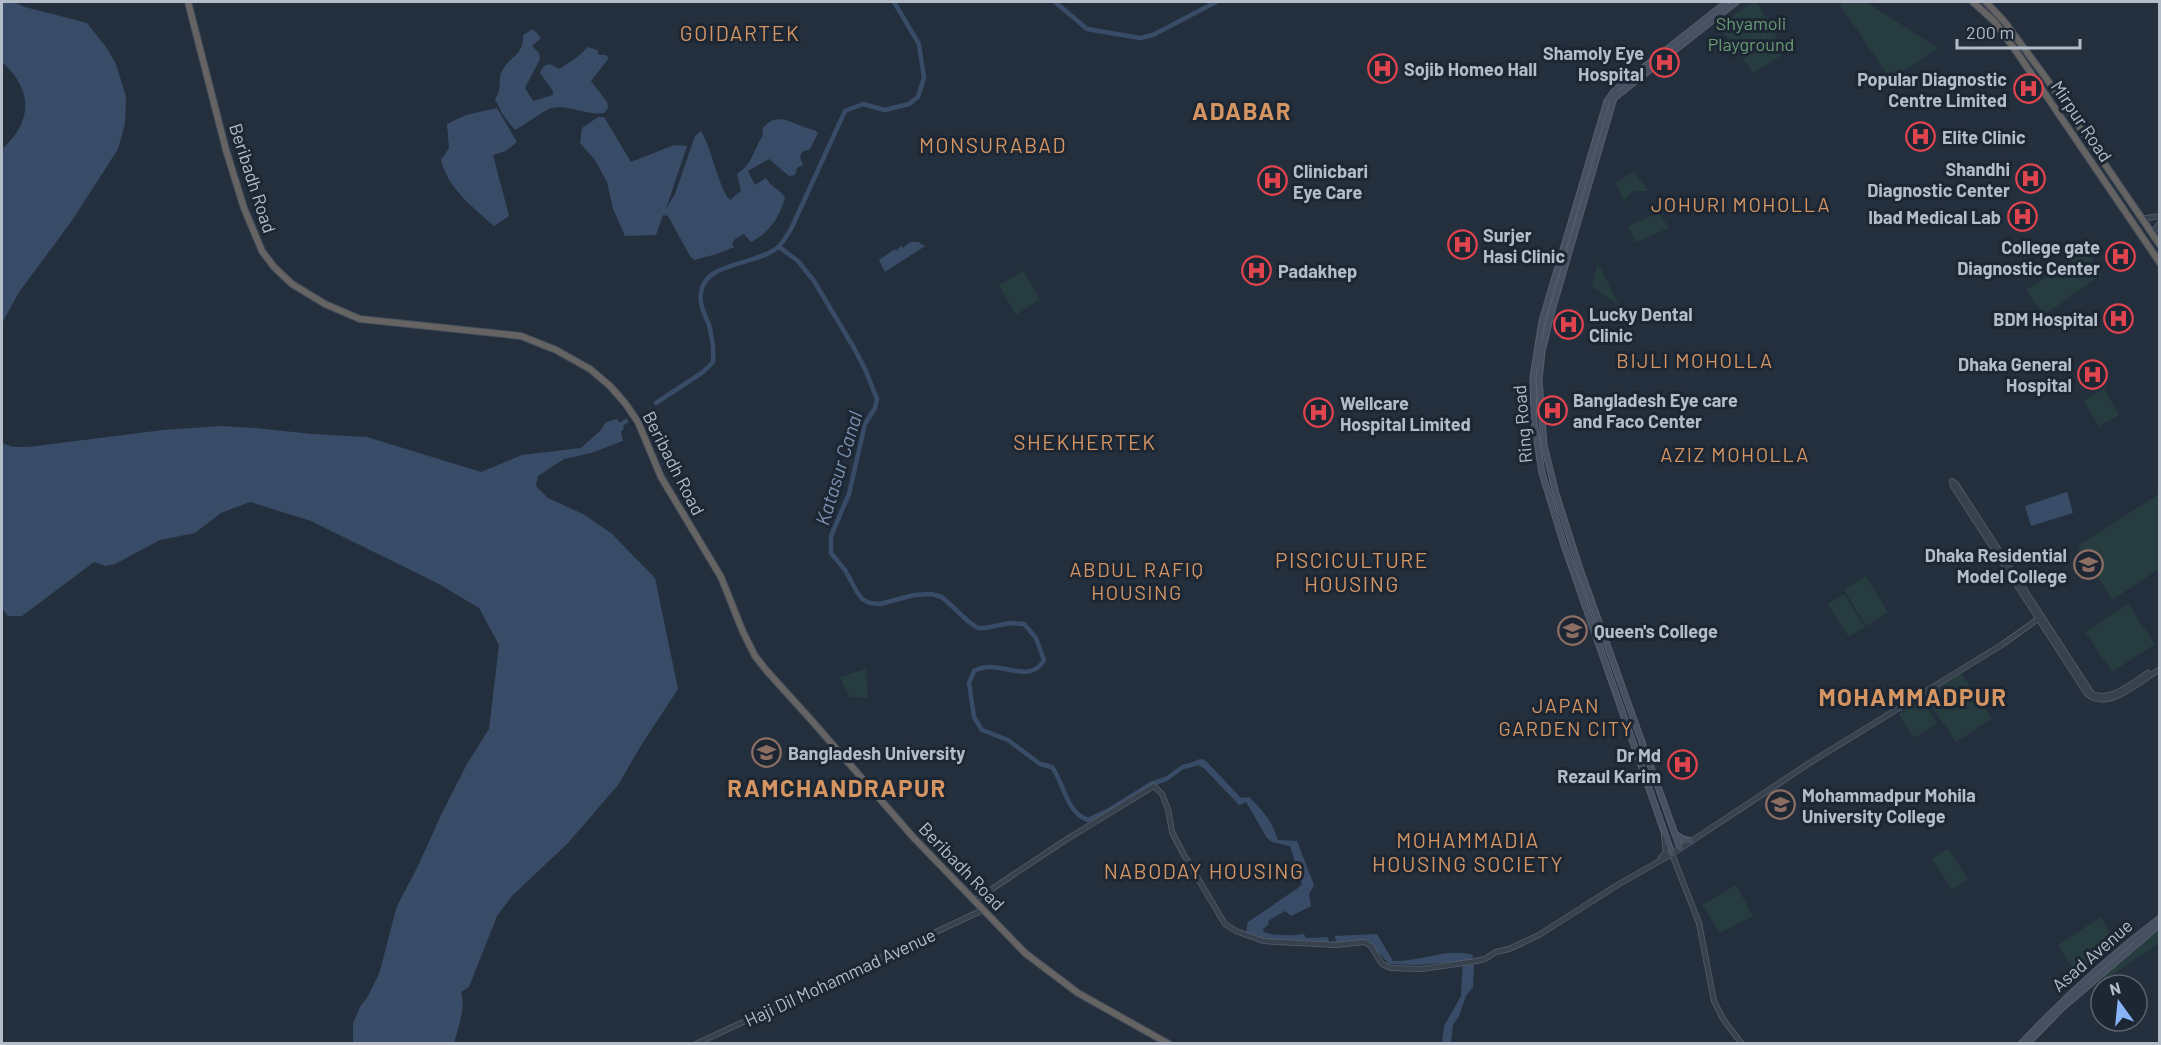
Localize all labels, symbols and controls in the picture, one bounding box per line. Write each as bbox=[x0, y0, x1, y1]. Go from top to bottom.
park label: Shyamoli Playground bbox=[1708, 12, 1794, 55]
scale bar bbox=[1957, 12, 2080, 50]
district label: GOIDARTEK bbox=[680, 20, 800, 45]
text: 200 m bbox=[1966, 21, 2014, 43]
place label: Shamoly Eye Hospital bbox=[1543, 42, 1644, 85]
hospital icon: Shamoly Eye Hospital bbox=[1649, 47, 1681, 79]
hospital icon: Sojib Homeo Hall bbox=[1367, 53, 1399, 85]
place label: Sojib Homeo Hall bbox=[1404, 58, 1537, 80]
place label: Popular Diagnostic Centre Limited bbox=[1857, 68, 2007, 111]
hospital icon: Popular Diagnostic Centre Limited bbox=[2012, 73, 2044, 105]
street label: Mirpur Road bbox=[2047, 76, 2117, 166]
district label: ADABAR bbox=[1192, 96, 1292, 125]
street label: Beribadh Road bbox=[225, 120, 281, 236]
hospital icon: Elite Clinic bbox=[1905, 121, 1937, 153]
place label: Elite Clinic bbox=[1942, 126, 2026, 148]
district label: MONSURABAD bbox=[919, 132, 1067, 157]
place label: Shandhi Diagnostic Center bbox=[1867, 158, 2010, 201]
place label: Clinicbari Eye Care bbox=[1293, 160, 1368, 203]
hospital icon: Shandhi Diagnostic Center bbox=[2015, 163, 2047, 195]
hospital icon: Clinicbari Eye Care bbox=[1256, 165, 1288, 197]
district label: JOHURI MOHOLLA bbox=[1651, 192, 1831, 216]
hospital icon: Ibad Medical Lab bbox=[2006, 201, 2038, 233]
place label: Ibad Medical Lab bbox=[1868, 206, 2001, 228]
place label: Surjer Hasi Clinic bbox=[1483, 224, 1565, 267]
hospital icon: Surjer Hasi Clinic bbox=[1446, 229, 1478, 261]
place label: College gate Diagnostic Center bbox=[1957, 236, 2100, 279]
hospital icon: College gate Diagnostic Center bbox=[2105, 241, 2137, 273]
hospital icon: Padakhep bbox=[1241, 255, 1273, 287]
place label: Padakhep bbox=[1278, 260, 1357, 282]
place label: Lucky Dental Clinic bbox=[1589, 303, 1693, 346]
hospital icon: BDM Hospital bbox=[2103, 303, 2135, 335]
hospital icon: Lucky Dental Clinic bbox=[1552, 308, 1584, 340]
place label: BDM Hospital bbox=[1993, 308, 2098, 330]
district label: BIJLI MOHOLLA bbox=[1616, 348, 1774, 372]
place label: Dhaka General Hospital bbox=[1958, 353, 2072, 396]
hospital icon: Dhaka General Hospital bbox=[2077, 358, 2109, 390]
street label: Ring Road bbox=[1508, 384, 1536, 464]
place label: Bangladesh Eye care and Faco Center bbox=[1573, 389, 1738, 432]
place label: Wellcare Hospital Limited bbox=[1340, 392, 1471, 435]
hospital icon: Bangladesh Eye care and Faco Center bbox=[1536, 394, 1568, 426]
hospital icon: Wellcare Hospital Limited bbox=[1303, 397, 1335, 429]
street label: Beribadh Road bbox=[638, 407, 710, 519]
water label: Katasur Canal bbox=[809, 408, 867, 528]
district label: SHEKHERTEK bbox=[1013, 429, 1157, 454]
district label: AZIZ MOHOLLA bbox=[1660, 442, 1810, 466]
place label: Dhaka Residential Model College bbox=[1925, 544, 2067, 587]
district label: PISCICULTURE HOUSING bbox=[1275, 547, 1429, 596]
school or university icon: Dhaka Residential Model College bbox=[2072, 549, 2104, 581]
district label: ABDUL RAFIQ HOUSING bbox=[1069, 557, 1205, 604]
school or university icon: Queen's College bbox=[1557, 615, 1589, 647]
place label: Queen's College bbox=[1594, 620, 1718, 642]
district label: MOHAMMADPUR bbox=[1818, 682, 2008, 711]
district label: JAPAN GARDEN CITY bbox=[1498, 693, 1634, 740]
school or university icon: Bangladesh University bbox=[751, 737, 783, 769]
place label: Bangladesh University bbox=[788, 742, 965, 764]
place label: Dr Md Rezaul Karim bbox=[1557, 744, 1661, 787]
hospital icon: Dr Md Rezaul Karim bbox=[1666, 749, 1698, 781]
district label: RAMCHANDRAPUR bbox=[727, 773, 947, 802]
place label: Mohammadpur Mohila University College bbox=[1802, 784, 1976, 827]
school or university icon: Mohammadpur Mohila University College bbox=[1765, 789, 1797, 821]
street label: Beribadh Road bbox=[914, 817, 1010, 915]
district label: MOHAMMADIA HOUSING SOCIETY bbox=[1372, 827, 1564, 876]
district label: NABODAY HOUSING bbox=[1104, 858, 1304, 883]
street label: Asad Avenue bbox=[2047, 914, 2137, 996]
street label: Haji Dil Mohammad Avenue bbox=[741, 923, 939, 1031]
north arrow bbox=[2089, 973, 2149, 1033]
text: N bbox=[2107, 977, 2123, 999]

